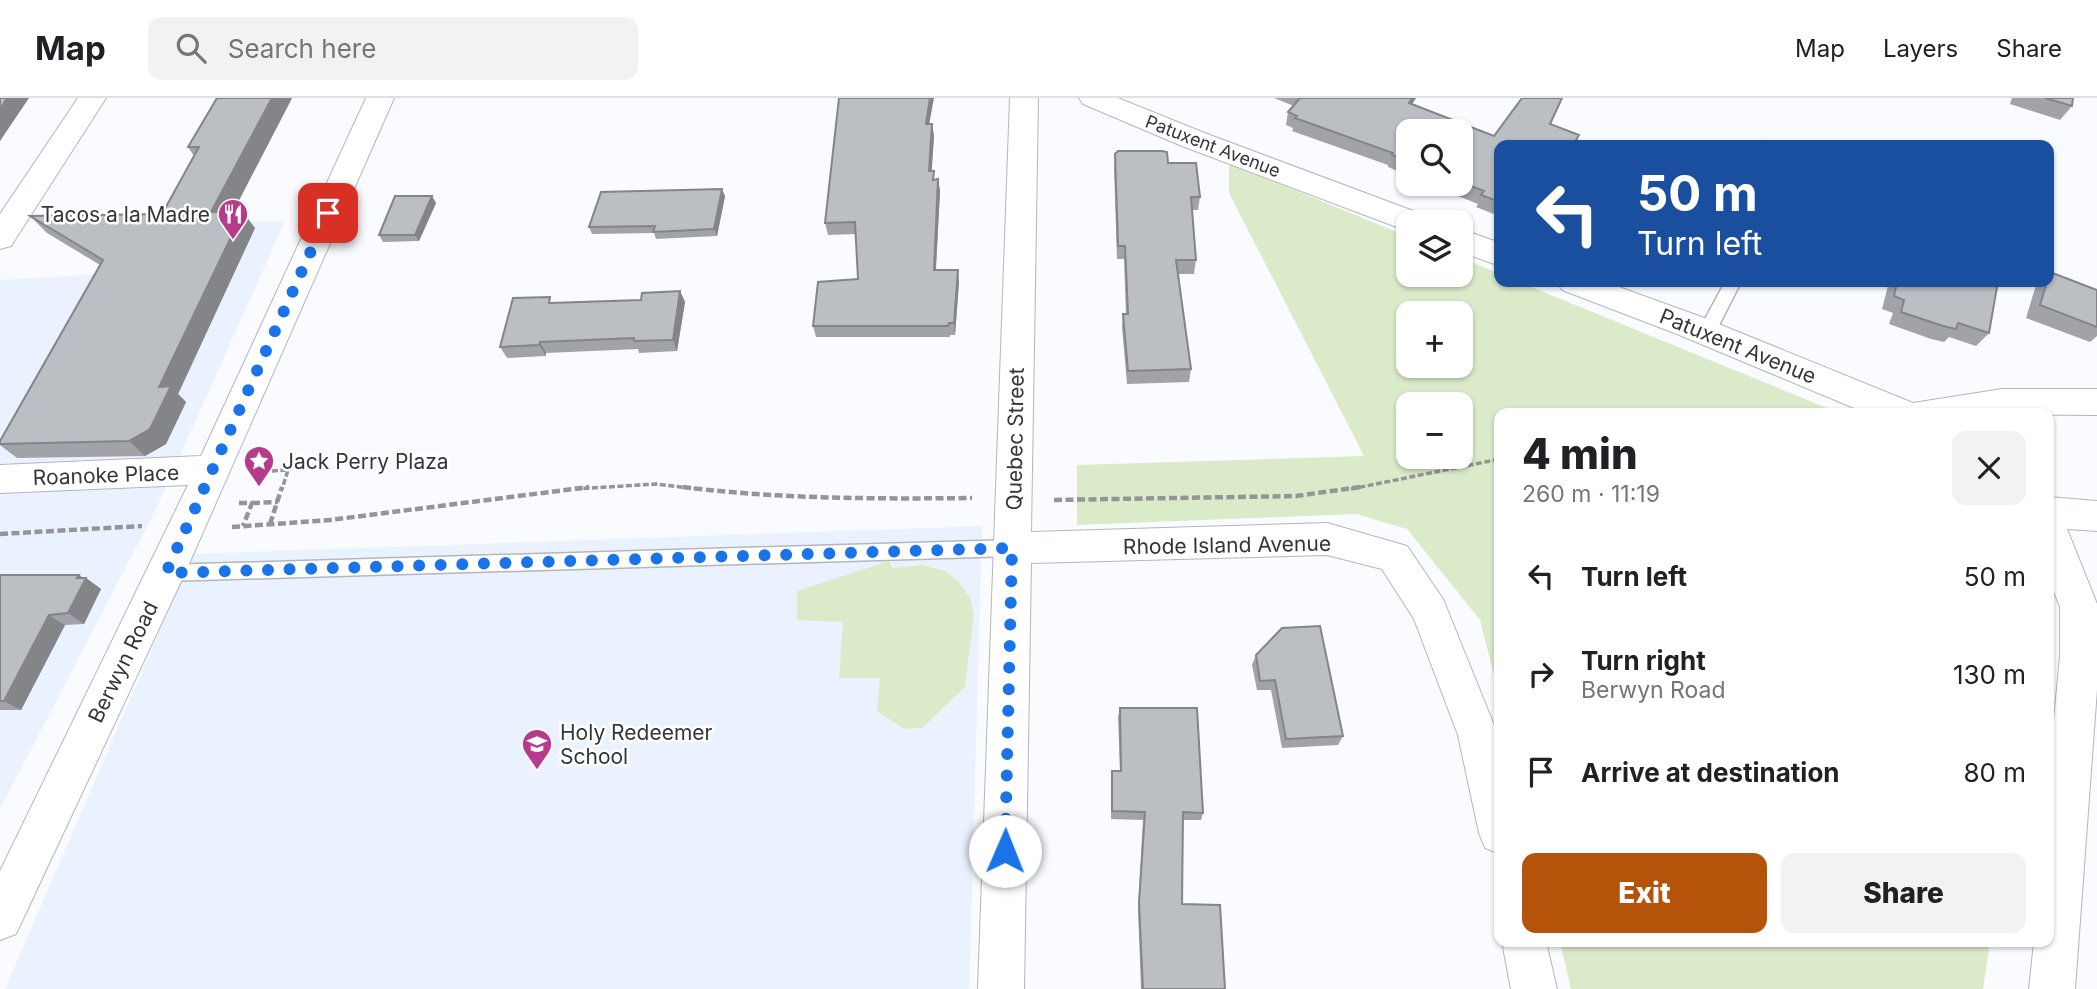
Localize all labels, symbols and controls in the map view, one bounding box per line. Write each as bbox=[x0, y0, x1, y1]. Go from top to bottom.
search box bbox=[148, 17, 638, 80]
text: Map bbox=[35, 28, 106, 68]
icon: search bbox=[172, 29, 210, 67]
text: Search here bbox=[228, 33, 376, 64]
text: Map bbox=[1795, 34, 1845, 63]
text: Layers bbox=[1883, 34, 1958, 63]
text: Share bbox=[1996, 34, 2062, 63]
street label: Patuxent Avenue bbox=[1143, 111, 1283, 181]
map controls bbox=[1396, 119, 1473, 469]
button: search bbox=[1396, 119, 1473, 196]
text: 50 m bbox=[1637, 164, 1758, 223]
icon: left bbox=[1522, 168, 1613, 259]
pin bbox=[298, 183, 358, 243]
icon: arrive bbox=[309, 194, 347, 232]
restaurant icon: Tacos a la Madre bbox=[216, 197, 250, 241]
place label: Tacos a la Madre bbox=[41, 202, 210, 227]
button: layers bbox=[1396, 210, 1473, 287]
text: Turn left bbox=[1637, 224, 1762, 263]
button: + bbox=[1396, 301, 1473, 378]
street label: Patuxent Avenue bbox=[1656, 303, 1820, 389]
street label: Quebec Street bbox=[1001, 367, 1029, 511]
button: − bbox=[1396, 392, 1473, 469]
text: 4 min bbox=[1522, 428, 1638, 479]
button: close bbox=[1952, 431, 2026, 505]
place icon: Jack Perry Plaza bbox=[242, 444, 276, 488]
place label: Jack Perry Plaza bbox=[282, 449, 449, 474]
street label: Roanoke Place bbox=[32, 460, 180, 490]
text: 260 m · 11:19 bbox=[1522, 480, 1660, 508]
street label: Rhode Island Avenue bbox=[1123, 531, 1331, 559]
icon: left bbox=[1522, 557, 1560, 595]
text: Turn left bbox=[1581, 561, 1687, 592]
text: 50 m bbox=[1964, 561, 2026, 592]
street label: Berwyn Road bbox=[83, 597, 163, 727]
text: Turn right bbox=[1581, 645, 1706, 676]
icon: right bbox=[1522, 655, 1560, 693]
text: 130 m bbox=[1953, 659, 2026, 690]
text: Berwyn Road bbox=[1581, 676, 1726, 704]
place label: Holy Redeemer School bbox=[560, 720, 713, 769]
school or university icon: Holy Redeemer School bbox=[520, 727, 554, 771]
icon: arrive bbox=[1522, 753, 1560, 791]
text: Arrive at destination bbox=[1581, 757, 1840, 788]
text: 80 m bbox=[1963, 757, 2026, 788]
position arrow bbox=[968, 814, 1042, 888]
button: Exit bbox=[1522, 853, 1767, 933]
button: Share bbox=[1781, 853, 2026, 933]

